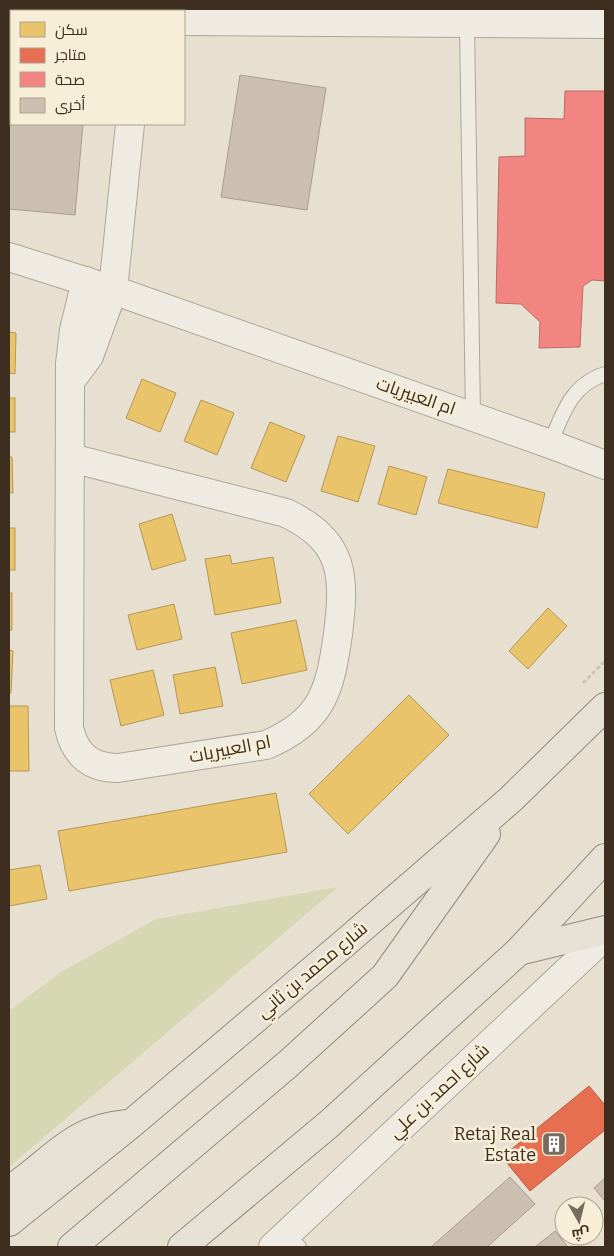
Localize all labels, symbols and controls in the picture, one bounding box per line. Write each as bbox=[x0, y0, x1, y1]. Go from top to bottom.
legend bbox=[10, 10, 185, 125]
text: سكن bbox=[55, 21, 88, 40]
text: متاجر bbox=[54, 46, 86, 64]
text: صحة bbox=[55, 71, 85, 89]
text: أخرى bbox=[55, 95, 85, 115]
street label: ام العبيريات bbox=[373, 372, 459, 421]
street label: ام العبيريات bbox=[187, 730, 273, 769]
street label: شارع محمد بن ثاني bbox=[252, 917, 374, 1025]
street label: شارع احمد بن علي bbox=[384, 1039, 496, 1145]
place label: Retaj Real Estate bbox=[454, 1123, 536, 1166]
building icon: Retaj Real Estate bbox=[541, 1131, 567, 1157]
north arrow bbox=[554, 1196, 604, 1246]
text: ش bbox=[571, 1224, 591, 1243]

